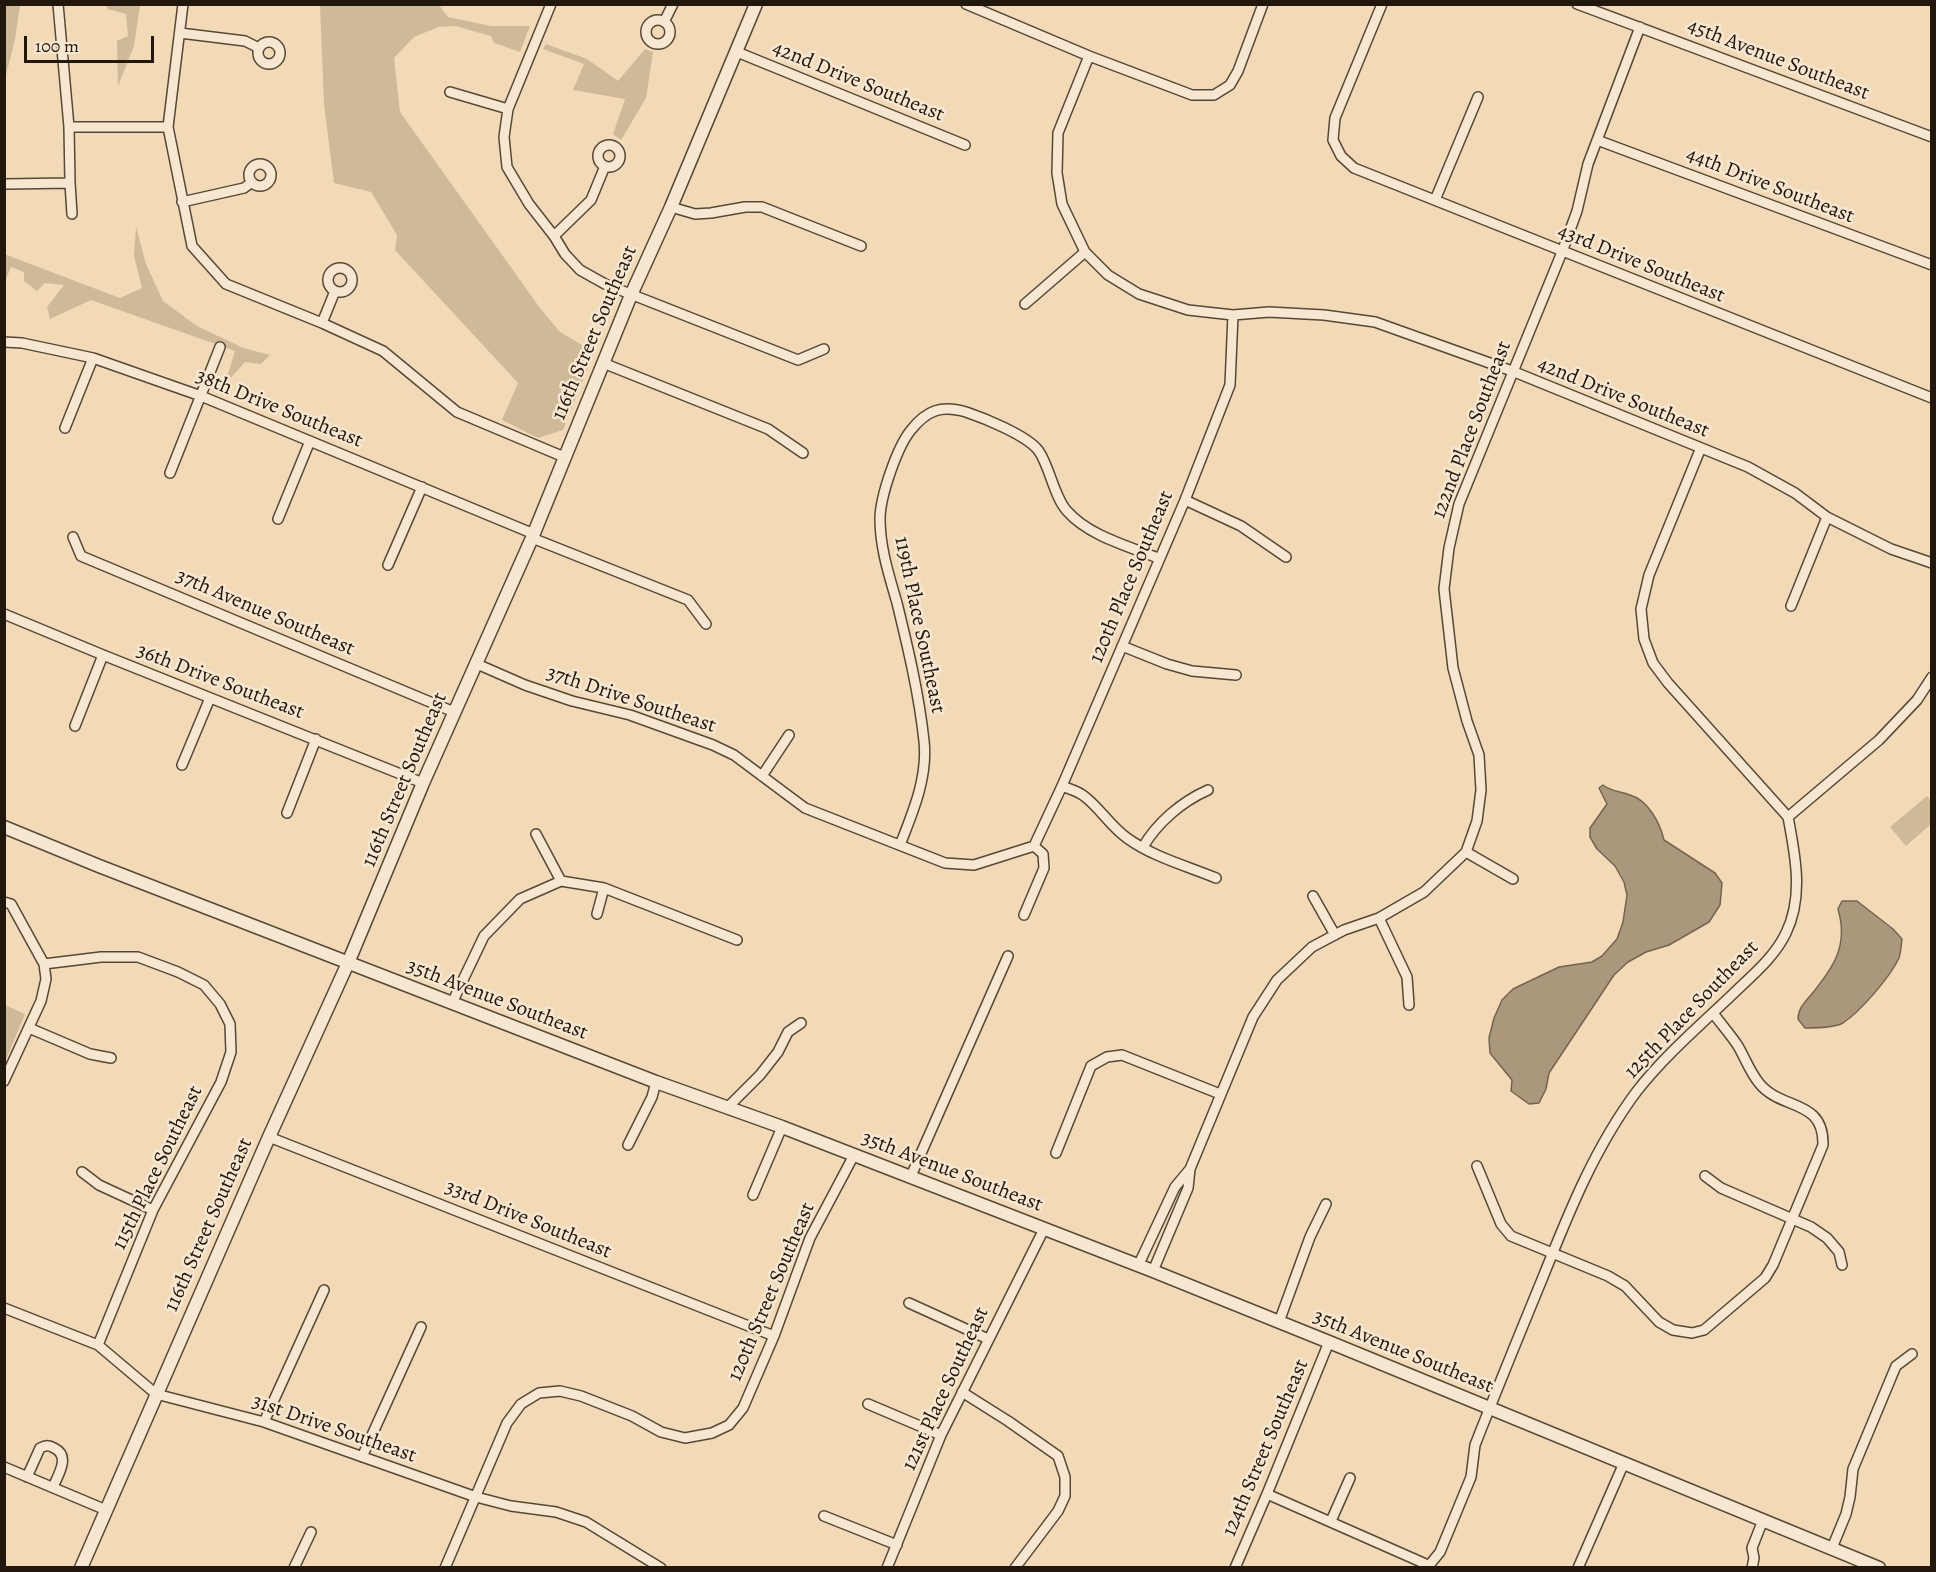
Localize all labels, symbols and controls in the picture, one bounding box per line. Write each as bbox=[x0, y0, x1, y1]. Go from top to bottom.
street label: 45th Avenue Southeast bbox=[1683, 14, 1873, 106]
scale bar bbox=[27, 24, 158, 62]
text: 100 m bbox=[35, 34, 79, 58]
street label: 42nd Drive Southeast bbox=[768, 36, 948, 128]
street label: 44th Drive Southeast bbox=[1682, 142, 1858, 230]
street label: 43rd Drive Southeast bbox=[1554, 219, 1728, 309]
street label: 116th Street Southeast bbox=[547, 242, 643, 424]
street label: 122nd Place Southeast bbox=[1427, 338, 1517, 522]
street label: 42nd Drive Southeast bbox=[1533, 352, 1713, 444]
street label: 38th Drive Southeast bbox=[192, 364, 366, 454]
street label: 120th Place Southeast bbox=[1084, 487, 1180, 667]
street label: 119th Place Southeast bbox=[888, 534, 950, 716]
street label: 37th Avenue Southeast bbox=[172, 564, 358, 662]
street label: 36th Drive Southeast bbox=[133, 638, 307, 726]
street label: 37th Drive Southeast bbox=[543, 661, 719, 739]
street label: 116th Street Southeast bbox=[357, 689, 453, 871]
street label: 125th Place Southeast bbox=[1620, 936, 1764, 1084]
street label: 35th Avenue Southeast bbox=[403, 954, 591, 1046]
street label: 115th Place Southeast bbox=[107, 1082, 209, 1254]
street label: 35th Avenue Southeast bbox=[858, 1126, 1046, 1218]
street label: 116th Street Southeast bbox=[159, 1134, 259, 1316]
street label: 33rd Drive Southeast bbox=[441, 1175, 615, 1265]
street label: 120th Street Southeast bbox=[723, 1199, 821, 1385]
street label: 121st Place Southeast bbox=[897, 1303, 995, 1475]
street label: 35th Avenue Southeast bbox=[1309, 1304, 1497, 1400]
street label: 124th Street Southeast bbox=[1217, 1356, 1315, 1540]
street label: 31st Drive Southeast bbox=[249, 1389, 419, 1469]

